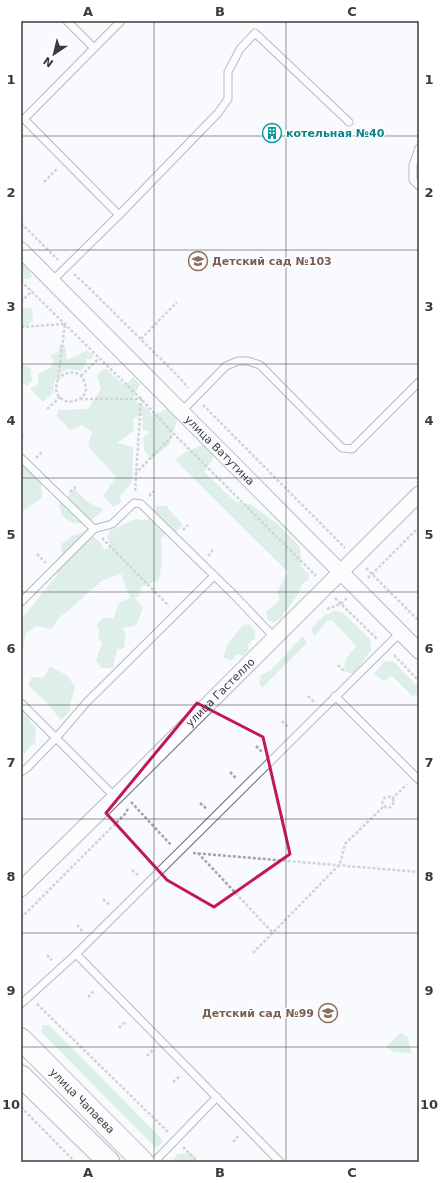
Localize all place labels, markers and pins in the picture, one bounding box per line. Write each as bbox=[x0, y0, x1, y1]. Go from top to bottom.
building icon: котельная №40 bbox=[261, 122, 283, 144]
place label: котельная №40 bbox=[286, 127, 385, 140]
school or university icon: Детский сад №103 bbox=[187, 250, 209, 272]
place label: Детский сад №103 bbox=[212, 255, 332, 268]
school or university icon: Детский сад №99 bbox=[317, 1002, 339, 1024]
place label: Детский сад №99 bbox=[202, 1007, 314, 1020]

